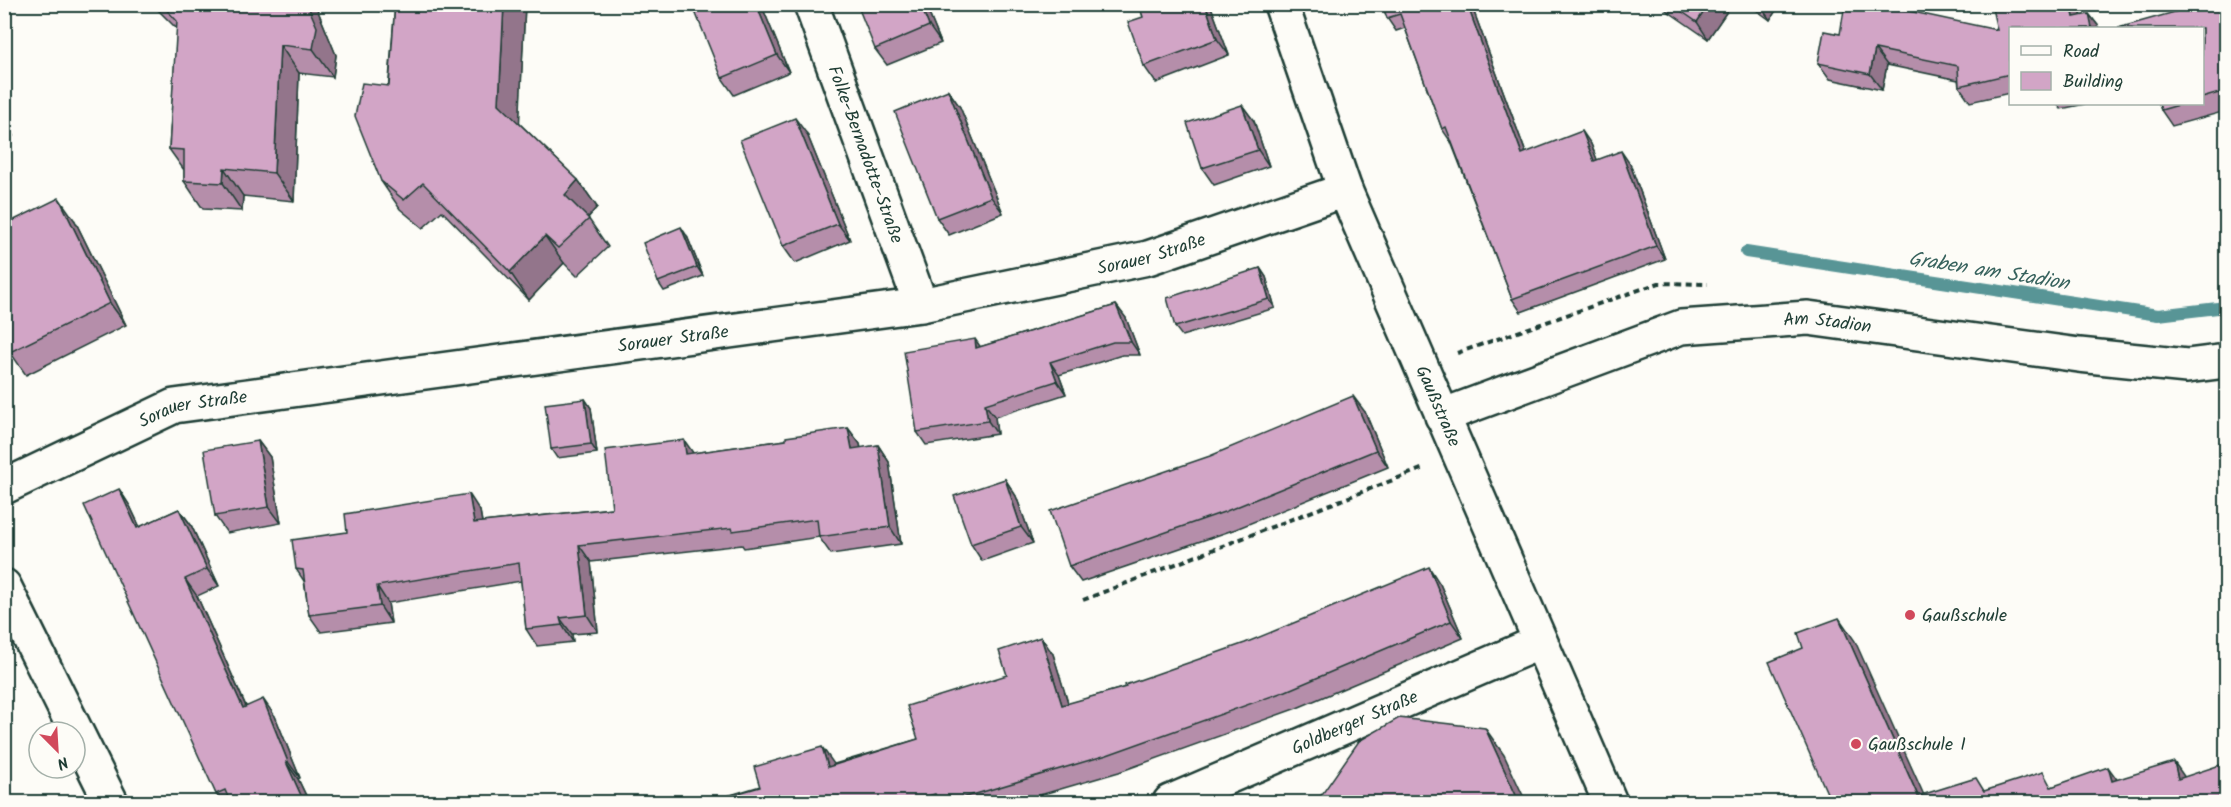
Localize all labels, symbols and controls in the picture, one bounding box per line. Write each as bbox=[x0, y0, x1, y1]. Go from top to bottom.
legend bbox=[2009, 27, 2204, 105]
text: Road bbox=[2063, 38, 2100, 67]
street label: Folke-Bernadotte-Straße bbox=[819, 62, 910, 248]
text: Building bbox=[2063, 68, 2123, 97]
street label: Sorauer Straße bbox=[1095, 226, 1210, 284]
water label: Graben am Stadion bbox=[1906, 244, 2072, 301]
street label: Am Stadion bbox=[1783, 305, 1873, 342]
street label: Sorauer Straße bbox=[616, 318, 731, 362]
street label: Gaußstraße bbox=[1407, 361, 1468, 452]
street label: Sorauer Straße bbox=[134, 383, 249, 437]
place label: Gaußschule bbox=[1922, 602, 2007, 631]
marker: Gaußschule bbox=[1903, 608, 1917, 622]
street label: Goldberger Straße bbox=[1287, 683, 1423, 764]
north arrow bbox=[27, 720, 87, 780]
place label: Gaußschule I bbox=[1868, 731, 1966, 760]
marker: Gaußschule I bbox=[1849, 737, 1863, 751]
text: N bbox=[53, 749, 72, 776]

